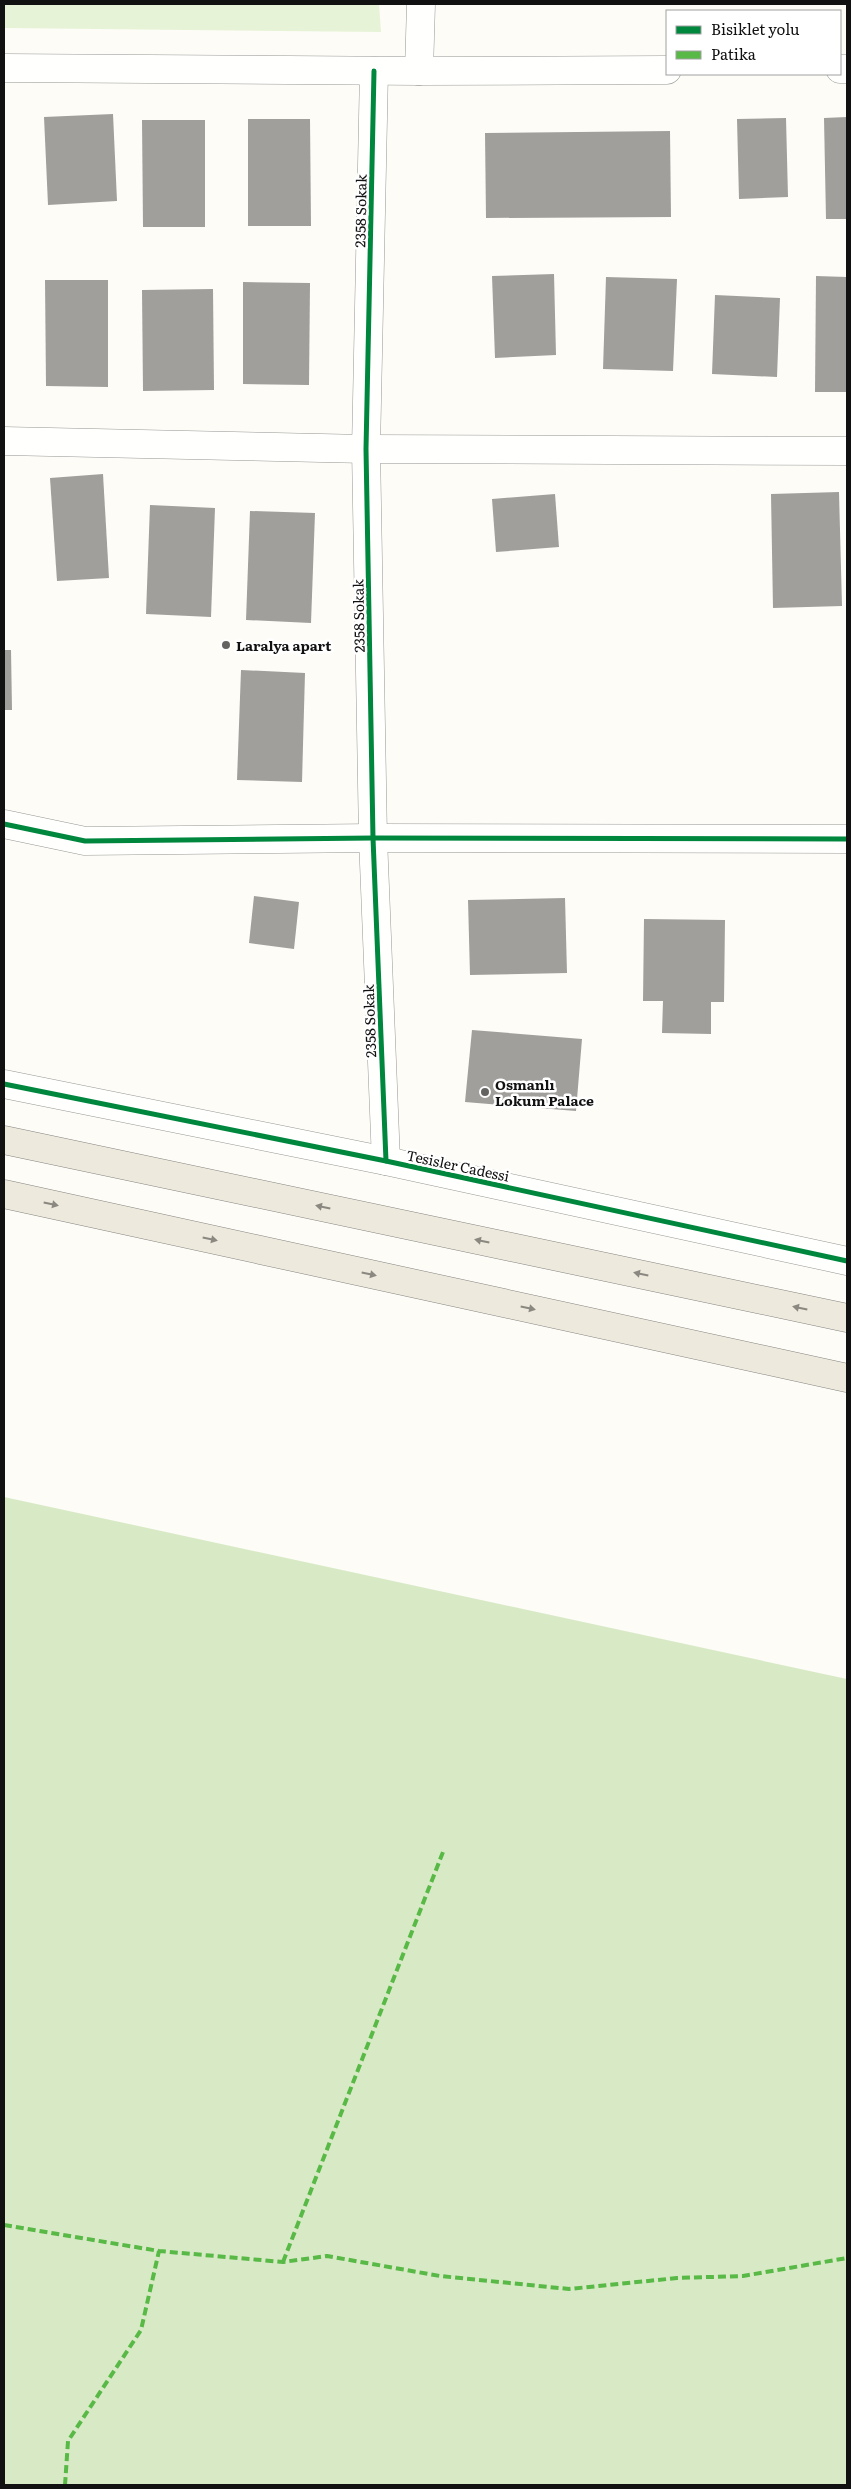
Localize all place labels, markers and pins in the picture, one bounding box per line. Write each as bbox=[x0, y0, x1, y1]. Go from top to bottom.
place label: Laralya apart bbox=[236, 635, 332, 655]
marker: Laralya apart bbox=[220, 639, 232, 651]
place label: Osmanlı Lokum Palace bbox=[495, 1074, 594, 1110]
marker: Osmanlı Lokum Palace bbox=[479, 1086, 491, 1098]

